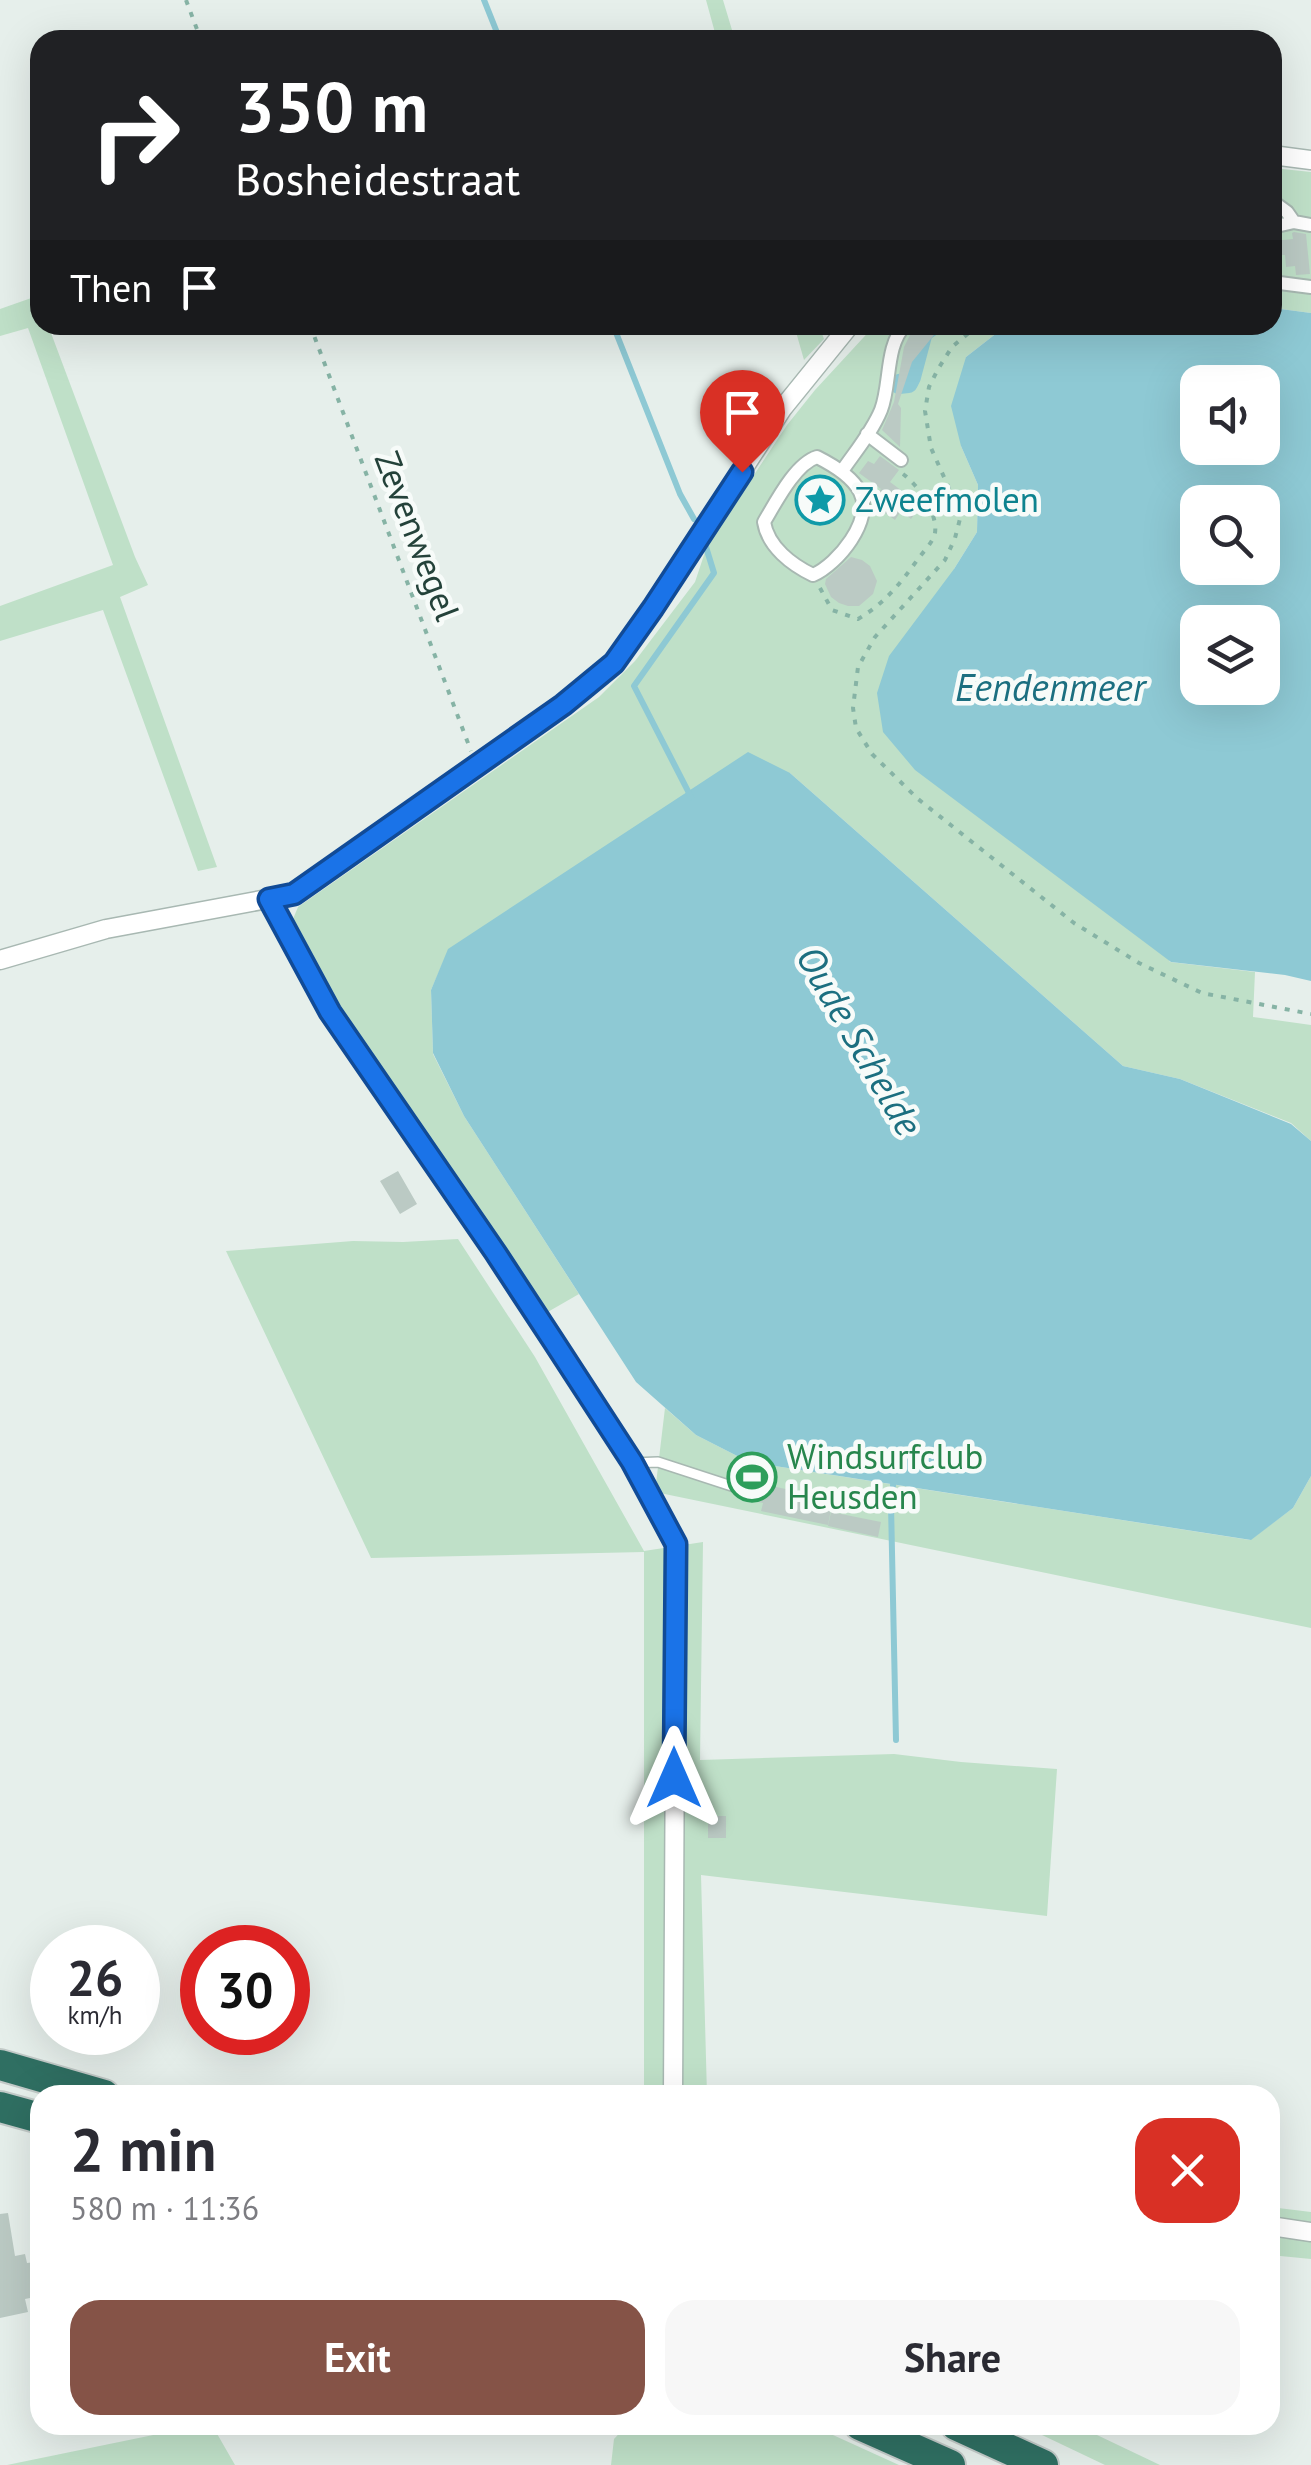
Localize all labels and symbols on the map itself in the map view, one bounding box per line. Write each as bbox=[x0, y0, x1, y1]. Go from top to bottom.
pin bbox=[700, 370, 785, 473]
street label: Zevenwegel bbox=[365, 445, 471, 627]
place icon: Zweefmolen bbox=[794, 474, 846, 526]
place label: Zweefmolen bbox=[855, 476, 1039, 522]
water label: Eendenmeer bbox=[955, 662, 1148, 711]
water label: Oude Schelde bbox=[786, 937, 935, 1144]
place label: Windsurfclub Heusden bbox=[787, 1433, 983, 1519]
sports icon: Windsurfclub Heusden bbox=[726, 1451, 778, 1503]
position arrow bbox=[622, 1726, 726, 1830]
speed limit sign: 30 bbox=[180, 1925, 310, 2055]

